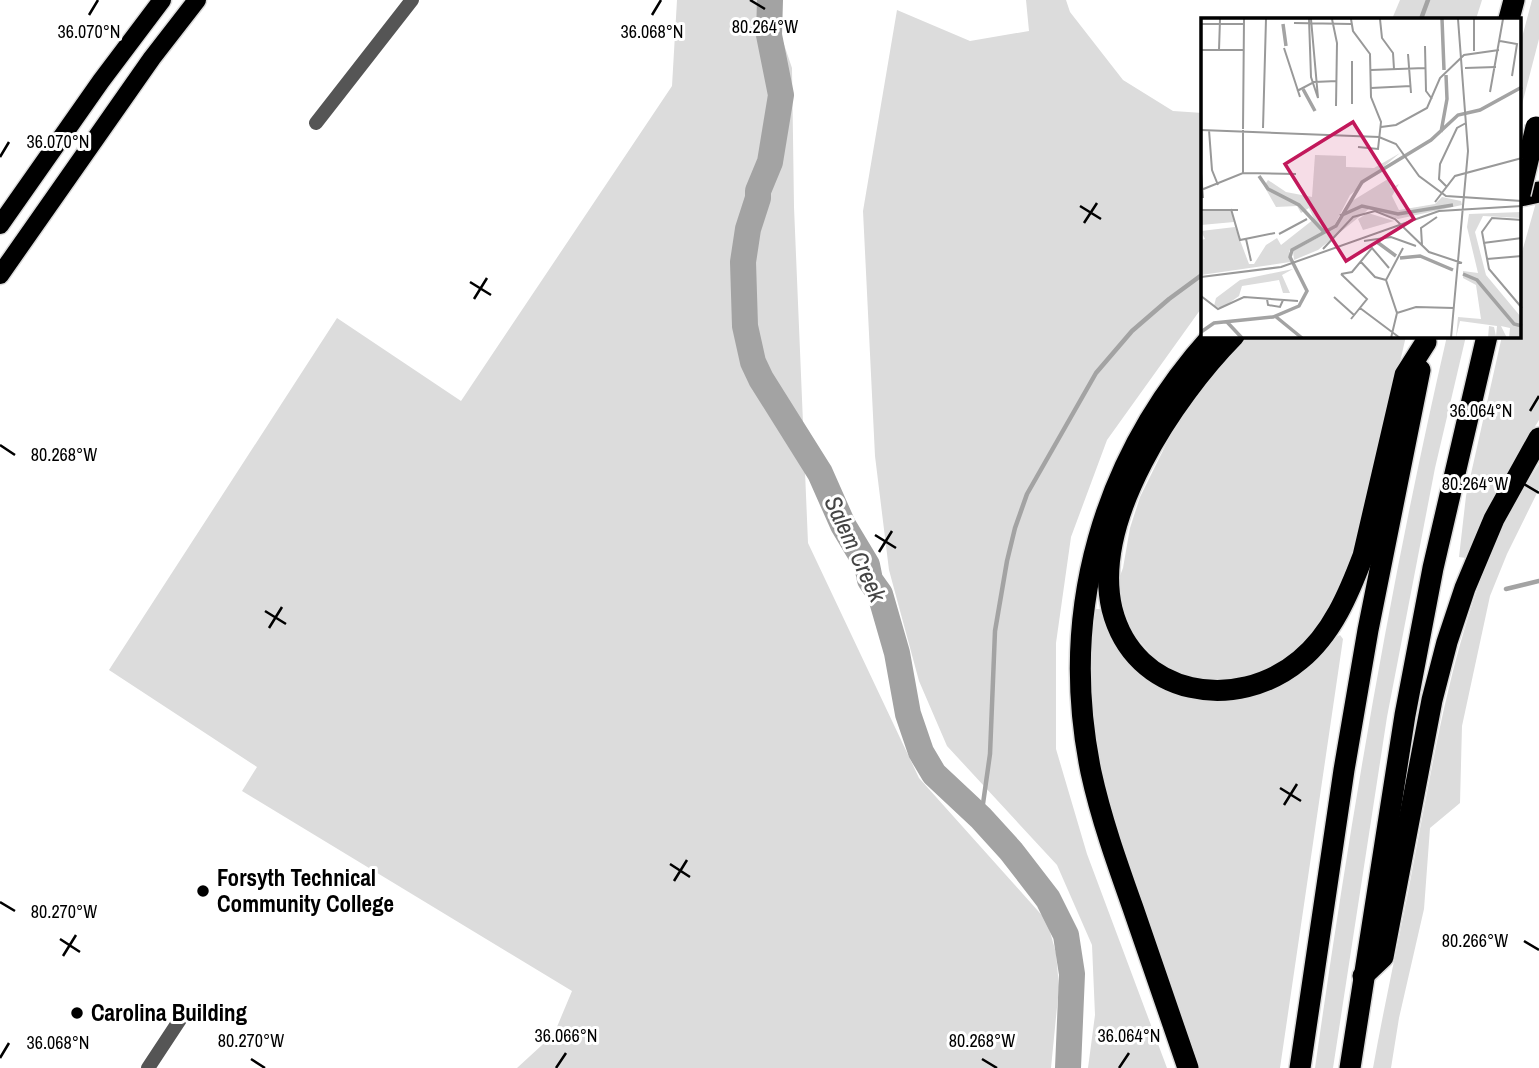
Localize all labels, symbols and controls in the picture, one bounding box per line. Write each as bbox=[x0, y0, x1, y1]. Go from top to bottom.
text: 80.264°W bbox=[732, 14, 798, 39]
inset map bbox=[1201, 18, 1522, 338]
text: 36.070°N bbox=[58, 19, 121, 44]
text: 36.068°N bbox=[621, 19, 684, 44]
text: 36.070°N bbox=[27, 129, 90, 154]
text: 36.064°N bbox=[1450, 398, 1513, 423]
text: 80.268°W bbox=[31, 442, 97, 467]
text: 80.264°W bbox=[1442, 471, 1508, 496]
water label: Salem Creek bbox=[817, 490, 895, 608]
place label: Forsyth Technical Community College bbox=[217, 862, 394, 919]
marker: Forsyth Technical Community College bbox=[195, 883, 211, 899]
text: 80.270°W bbox=[31, 899, 97, 924]
text: 80.266°W bbox=[1442, 928, 1508, 953]
place label: Carolina Building bbox=[91, 997, 248, 1028]
marker: Carolina Building bbox=[69, 1005, 85, 1021]
text: 36.066°N bbox=[535, 1023, 598, 1048]
text: 36.064°N bbox=[1098, 1023, 1161, 1048]
text: 80.270°W bbox=[218, 1028, 284, 1053]
text: 80.268°W bbox=[949, 1028, 1015, 1053]
text: 36.068°N bbox=[27, 1030, 90, 1055]

